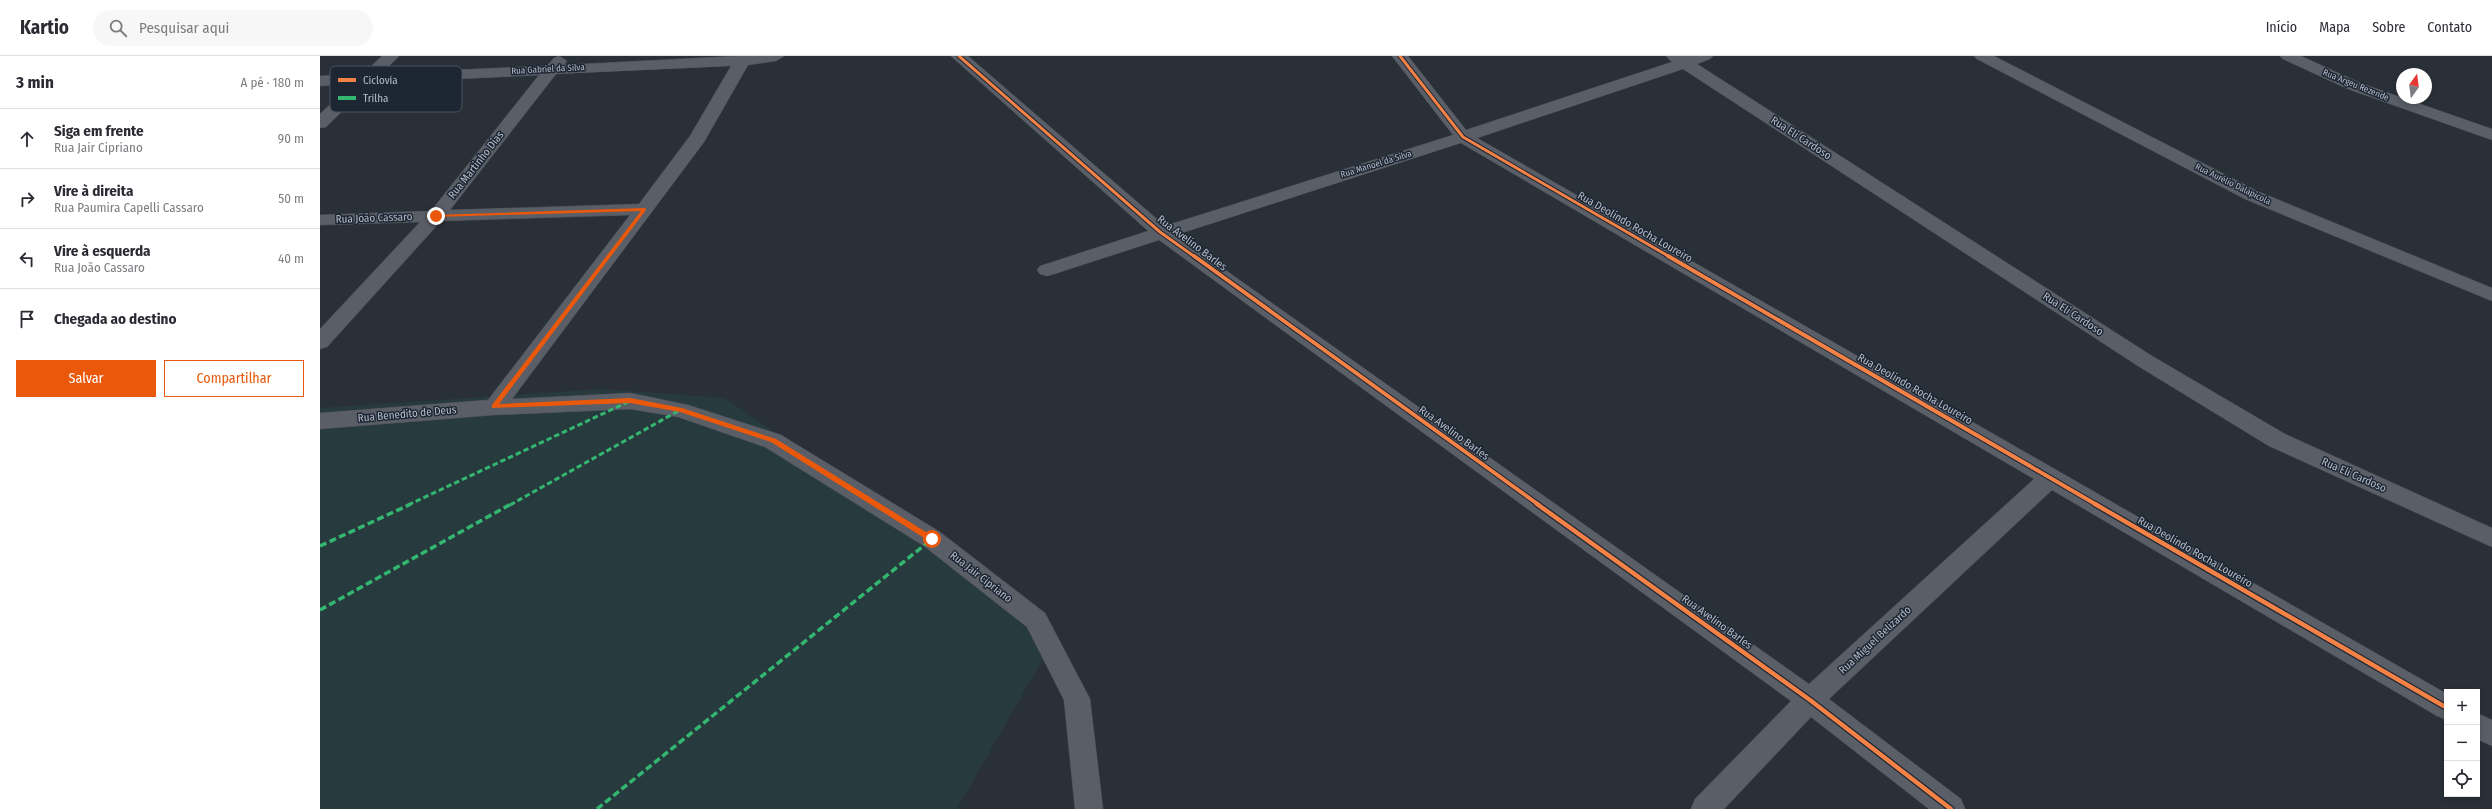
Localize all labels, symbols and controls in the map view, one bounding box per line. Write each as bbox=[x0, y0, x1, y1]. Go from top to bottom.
search box bbox=[93, 10, 373, 46]
text: Kartio bbox=[20, 16, 69, 39]
icon: search bbox=[107, 17, 129, 39]
text: Pesquisar aqui bbox=[139, 19, 229, 37]
text: Início bbox=[2266, 19, 2297, 36]
text: Mapa bbox=[2319, 19, 2350, 36]
text: Sobre bbox=[2372, 19, 2405, 36]
text: Contato bbox=[2427, 19, 2472, 36]
street label: Rua Gabriel da Silva bbox=[511, 62, 586, 76]
legend bbox=[330, 66, 462, 112]
street label: Rua Argeu Rezende bbox=[2322, 67, 2391, 103]
north arrow bbox=[2396, 68, 2432, 104]
text: 3 min bbox=[16, 72, 54, 93]
text: Ciclovia bbox=[363, 74, 398, 87]
text: A pé · 180 m bbox=[241, 75, 304, 90]
text: Trilha bbox=[363, 92, 388, 105]
street label: Rua Eli Cardoso bbox=[1768, 114, 1834, 163]
text: Siga em frente bbox=[54, 122, 144, 140]
icon: ahead bbox=[16, 128, 38, 150]
street label: Rua Martinho Dias bbox=[446, 128, 507, 201]
text: 90 m bbox=[278, 131, 304, 146]
text: Rua Jair Cipriano bbox=[54, 140, 143, 155]
street label: Rua Manoel da Silva bbox=[1339, 148, 1413, 180]
street label: Rua Aurélio Dalapicola bbox=[2194, 161, 2273, 207]
text: Vire à direita bbox=[54, 182, 133, 200]
icon: right bbox=[16, 188, 38, 210]
street label: Rua Deolindo Rocha Loureiro bbox=[1575, 189, 1695, 265]
text: 50 m bbox=[278, 191, 304, 206]
text: Rua Paumira Capelli Cassaro bbox=[54, 200, 204, 215]
route end bbox=[427, 207, 445, 225]
street label: Rua João Cassaro bbox=[335, 210, 413, 226]
street label: Rua Avelino Barles bbox=[1155, 213, 1230, 274]
text: Vire à esquerda bbox=[54, 242, 151, 260]
icon: left bbox=[16, 248, 38, 270]
text: 40 m bbox=[278, 251, 304, 266]
text: Rua João Cassaro bbox=[54, 260, 145, 275]
street label: Rua Eli Cardoso bbox=[2040, 290, 2106, 339]
icon: arrive bbox=[16, 308, 38, 330]
text: Chegada ao destino bbox=[54, 310, 176, 328]
street label: Rua Deolindo Rocha Loureiro bbox=[1855, 351, 1975, 427]
button: Salvar bbox=[16, 360, 156, 397]
button: Compartilhar bbox=[164, 360, 304, 397]
street label: Rua Benedito de Deus bbox=[357, 403, 457, 425]
street label: Rua Avelino Barles bbox=[1416, 403, 1492, 463]
street label: Rua Eli Cardoso bbox=[2320, 455, 2389, 495]
street label: Rua Deolindo Rocha Loureiro bbox=[2135, 514, 2255, 590]
route start bbox=[923, 530, 941, 548]
street label: Rua Jair Cipriano bbox=[947, 549, 1015, 605]
street label: Rua Avelino Barles bbox=[1679, 592, 1755, 652]
street label: Rua Miguel Belizardo bbox=[1836, 603, 1914, 677]
map controls bbox=[2444, 689, 2480, 797]
button: + bbox=[2444, 689, 2480, 725]
button: − bbox=[2444, 725, 2480, 761]
button: locate bbox=[2444, 761, 2480, 797]

